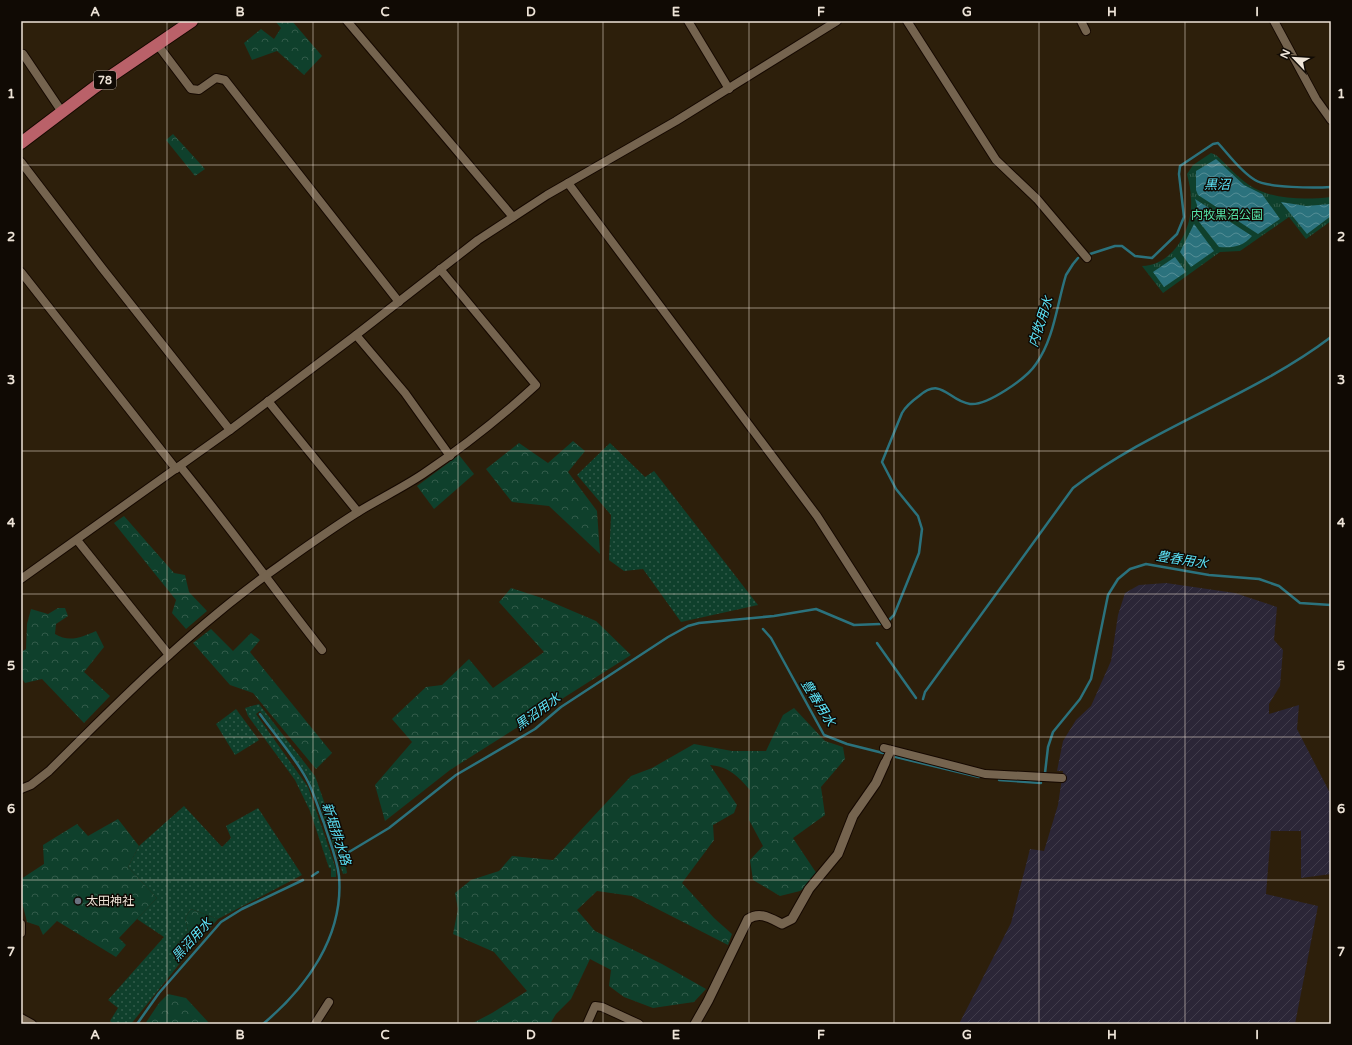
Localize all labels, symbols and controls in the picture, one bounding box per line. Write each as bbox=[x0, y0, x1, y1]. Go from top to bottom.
text: A bbox=[90, 4, 100, 20]
text: B bbox=[235, 4, 245, 20]
text: C bbox=[380, 4, 390, 20]
text: D bbox=[526, 4, 536, 20]
text: E bbox=[672, 4, 680, 20]
text: F bbox=[817, 4, 825, 20]
text: G bbox=[962, 4, 972, 20]
text: H bbox=[1107, 4, 1117, 20]
text: I bbox=[1255, 4, 1259, 20]
north arrow bbox=[1274, 38, 1314, 78]
text: N bbox=[1278, 47, 1293, 61]
road number: 78 bbox=[94, 71, 116, 89]
text: 1 bbox=[7, 86, 15, 102]
text: 1 bbox=[1337, 86, 1345, 102]
water label: 黒沼 bbox=[1204, 177, 1232, 193]
park label: 内牧黒沼公園 bbox=[1191, 208, 1263, 222]
text: 2 bbox=[7, 229, 15, 245]
text: 2 bbox=[1337, 229, 1345, 245]
water label: 内牧用水 bbox=[1025, 293, 1057, 349]
text: 3 bbox=[7, 372, 15, 388]
text: 3 bbox=[1337, 372, 1345, 388]
text: 4 bbox=[7, 515, 16, 531]
text: 4 bbox=[1337, 515, 1346, 531]
water label: 豊春用水 bbox=[1155, 548, 1211, 572]
text: 5 bbox=[7, 658, 15, 674]
text: 5 bbox=[1337, 658, 1345, 674]
water label: 豊春用水 bbox=[797, 677, 840, 731]
water label: 黒沼用水 bbox=[512, 689, 565, 734]
text: 6 bbox=[7, 801, 15, 817]
water label: 新堀排水路 bbox=[318, 801, 354, 868]
text: 6 bbox=[1337, 801, 1345, 817]
place label: 太田神社 bbox=[86, 894, 134, 908]
marker: 太田神社 bbox=[73, 896, 83, 906]
water label: 黒沼用水 bbox=[169, 914, 217, 965]
text: 7 bbox=[7, 944, 15, 960]
text: 7 bbox=[1337, 944, 1345, 960]
text: A bbox=[90, 1027, 100, 1043]
text: B bbox=[235, 1027, 245, 1043]
text: C bbox=[380, 1027, 390, 1043]
text: D bbox=[526, 1027, 536, 1043]
text: E bbox=[672, 1027, 680, 1043]
text: F bbox=[817, 1027, 825, 1043]
text: G bbox=[962, 1027, 972, 1043]
text: H bbox=[1107, 1027, 1117, 1043]
text: I bbox=[1255, 1027, 1259, 1043]

